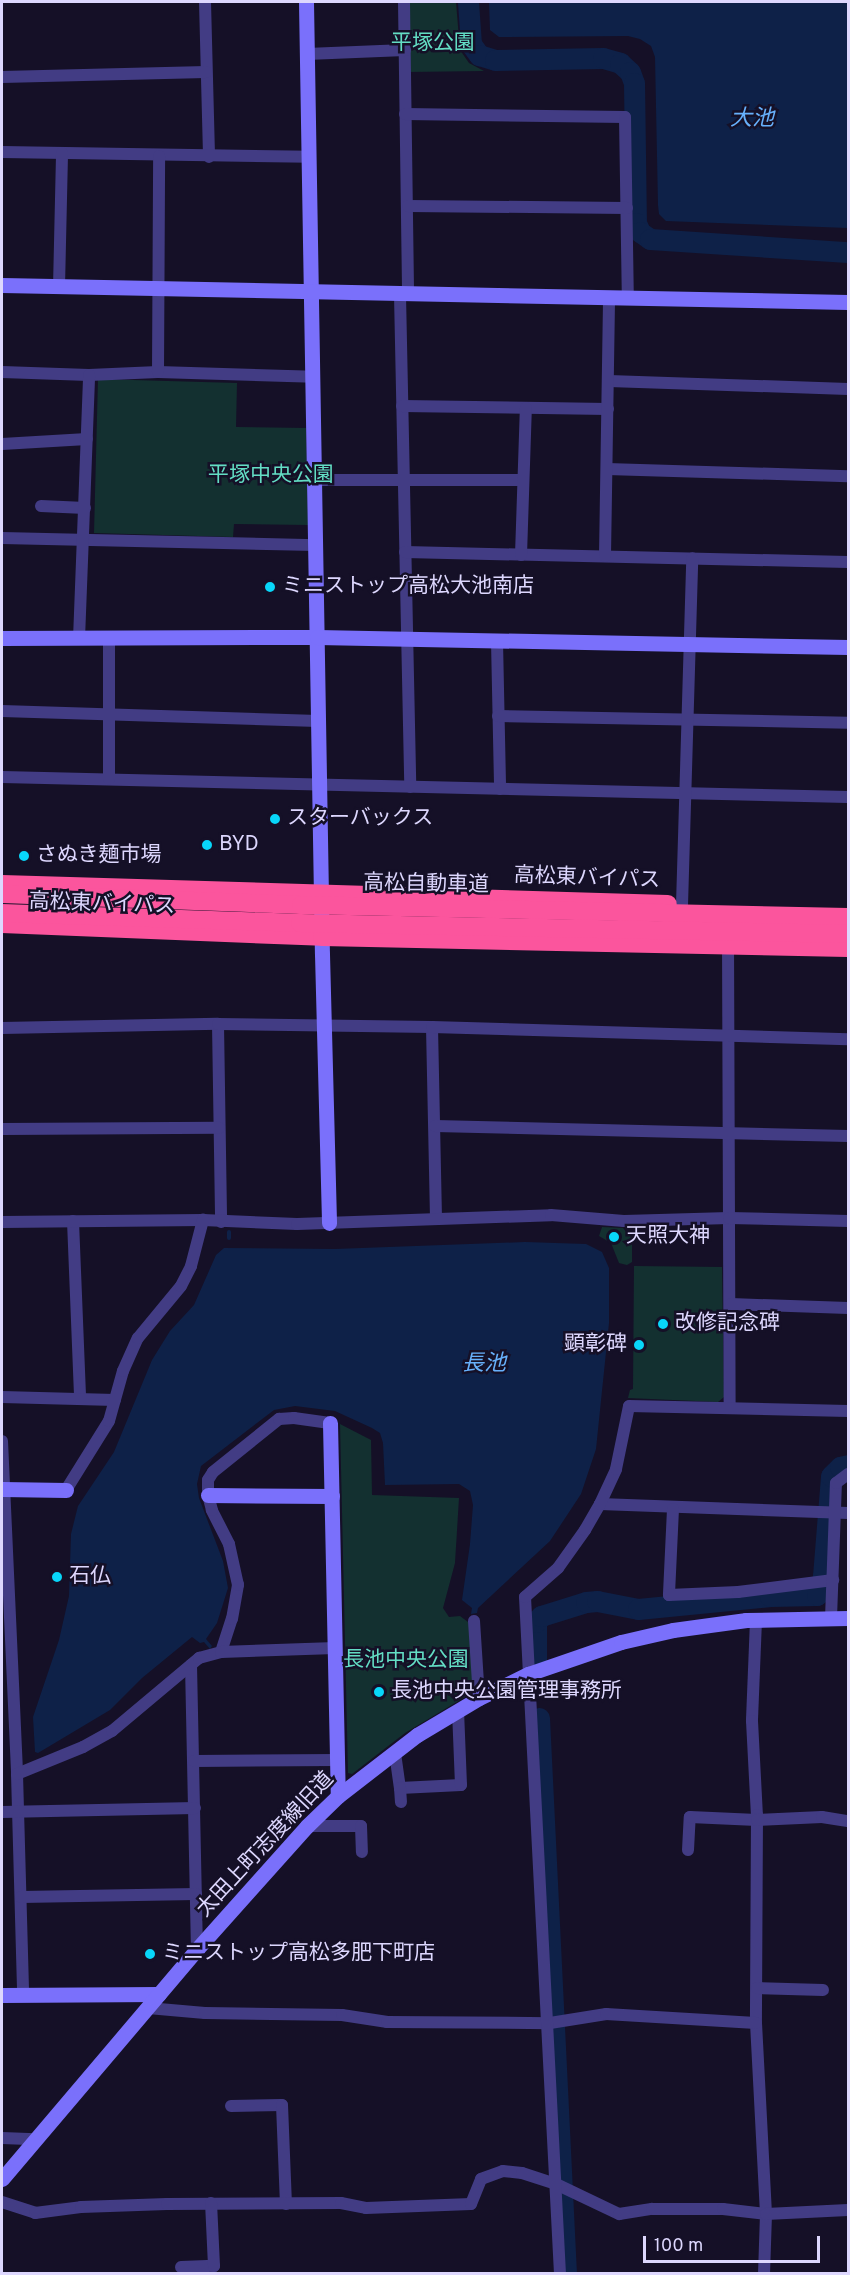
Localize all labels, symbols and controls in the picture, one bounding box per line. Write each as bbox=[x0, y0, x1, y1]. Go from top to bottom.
park label: 平塚公園 bbox=[391, 31, 475, 57]
water label: 大池 bbox=[730, 107, 774, 133]
park label: 平塚中央公園 bbox=[208, 463, 334, 489]
place label: ミニストップ高松大池南店 bbox=[282, 574, 534, 600]
marker: ミニストップ高松大池南店 bbox=[263, 580, 277, 594]
place label: スターバックス bbox=[287, 806, 434, 832]
marker: スターバックス bbox=[268, 812, 282, 826]
place label: BYD bbox=[219, 832, 259, 858]
marker: BYD bbox=[200, 838, 214, 852]
place label: さぬき麺市場 bbox=[36, 843, 162, 869]
marker: さぬき麺市場 bbox=[17, 849, 31, 863]
street label: 高松東バイパス bbox=[513, 864, 661, 894]
street label: 高松自動車道 bbox=[363, 871, 489, 899]
street label: 高松東バイパス bbox=[28, 890, 176, 920]
place label: 天照大神 bbox=[626, 1224, 710, 1250]
marker: 天照大神 bbox=[607, 1230, 621, 1244]
place label: 改修記念碑 bbox=[675, 1311, 780, 1337]
marker: 改修記念碑 bbox=[656, 1317, 670, 1331]
place label: 顕彰碑 bbox=[564, 1332, 627, 1358]
marker: 顕彰碑 bbox=[632, 1338, 646, 1352]
water label: 長池 bbox=[462, 1352, 506, 1378]
place label: 石仏 bbox=[69, 1564, 111, 1590]
marker: 石仏 bbox=[50, 1570, 64, 1584]
park label: 長池中央公園 bbox=[343, 1648, 469, 1674]
place label: 長池中央公園管理事務所 bbox=[391, 1679, 622, 1705]
marker: 長池中央公園管理事務所 bbox=[372, 1685, 386, 1699]
street label: 太田上町志度線旧道 bbox=[192, 1767, 340, 1923]
place label: ミニストップ高松多肥下町店 bbox=[162, 1941, 435, 1967]
marker: ミニストップ高松多肥下町店 bbox=[143, 1947, 157, 1961]
scale bar bbox=[646, 2224, 823, 2262]
text: 100 m bbox=[654, 2235, 703, 2258]

